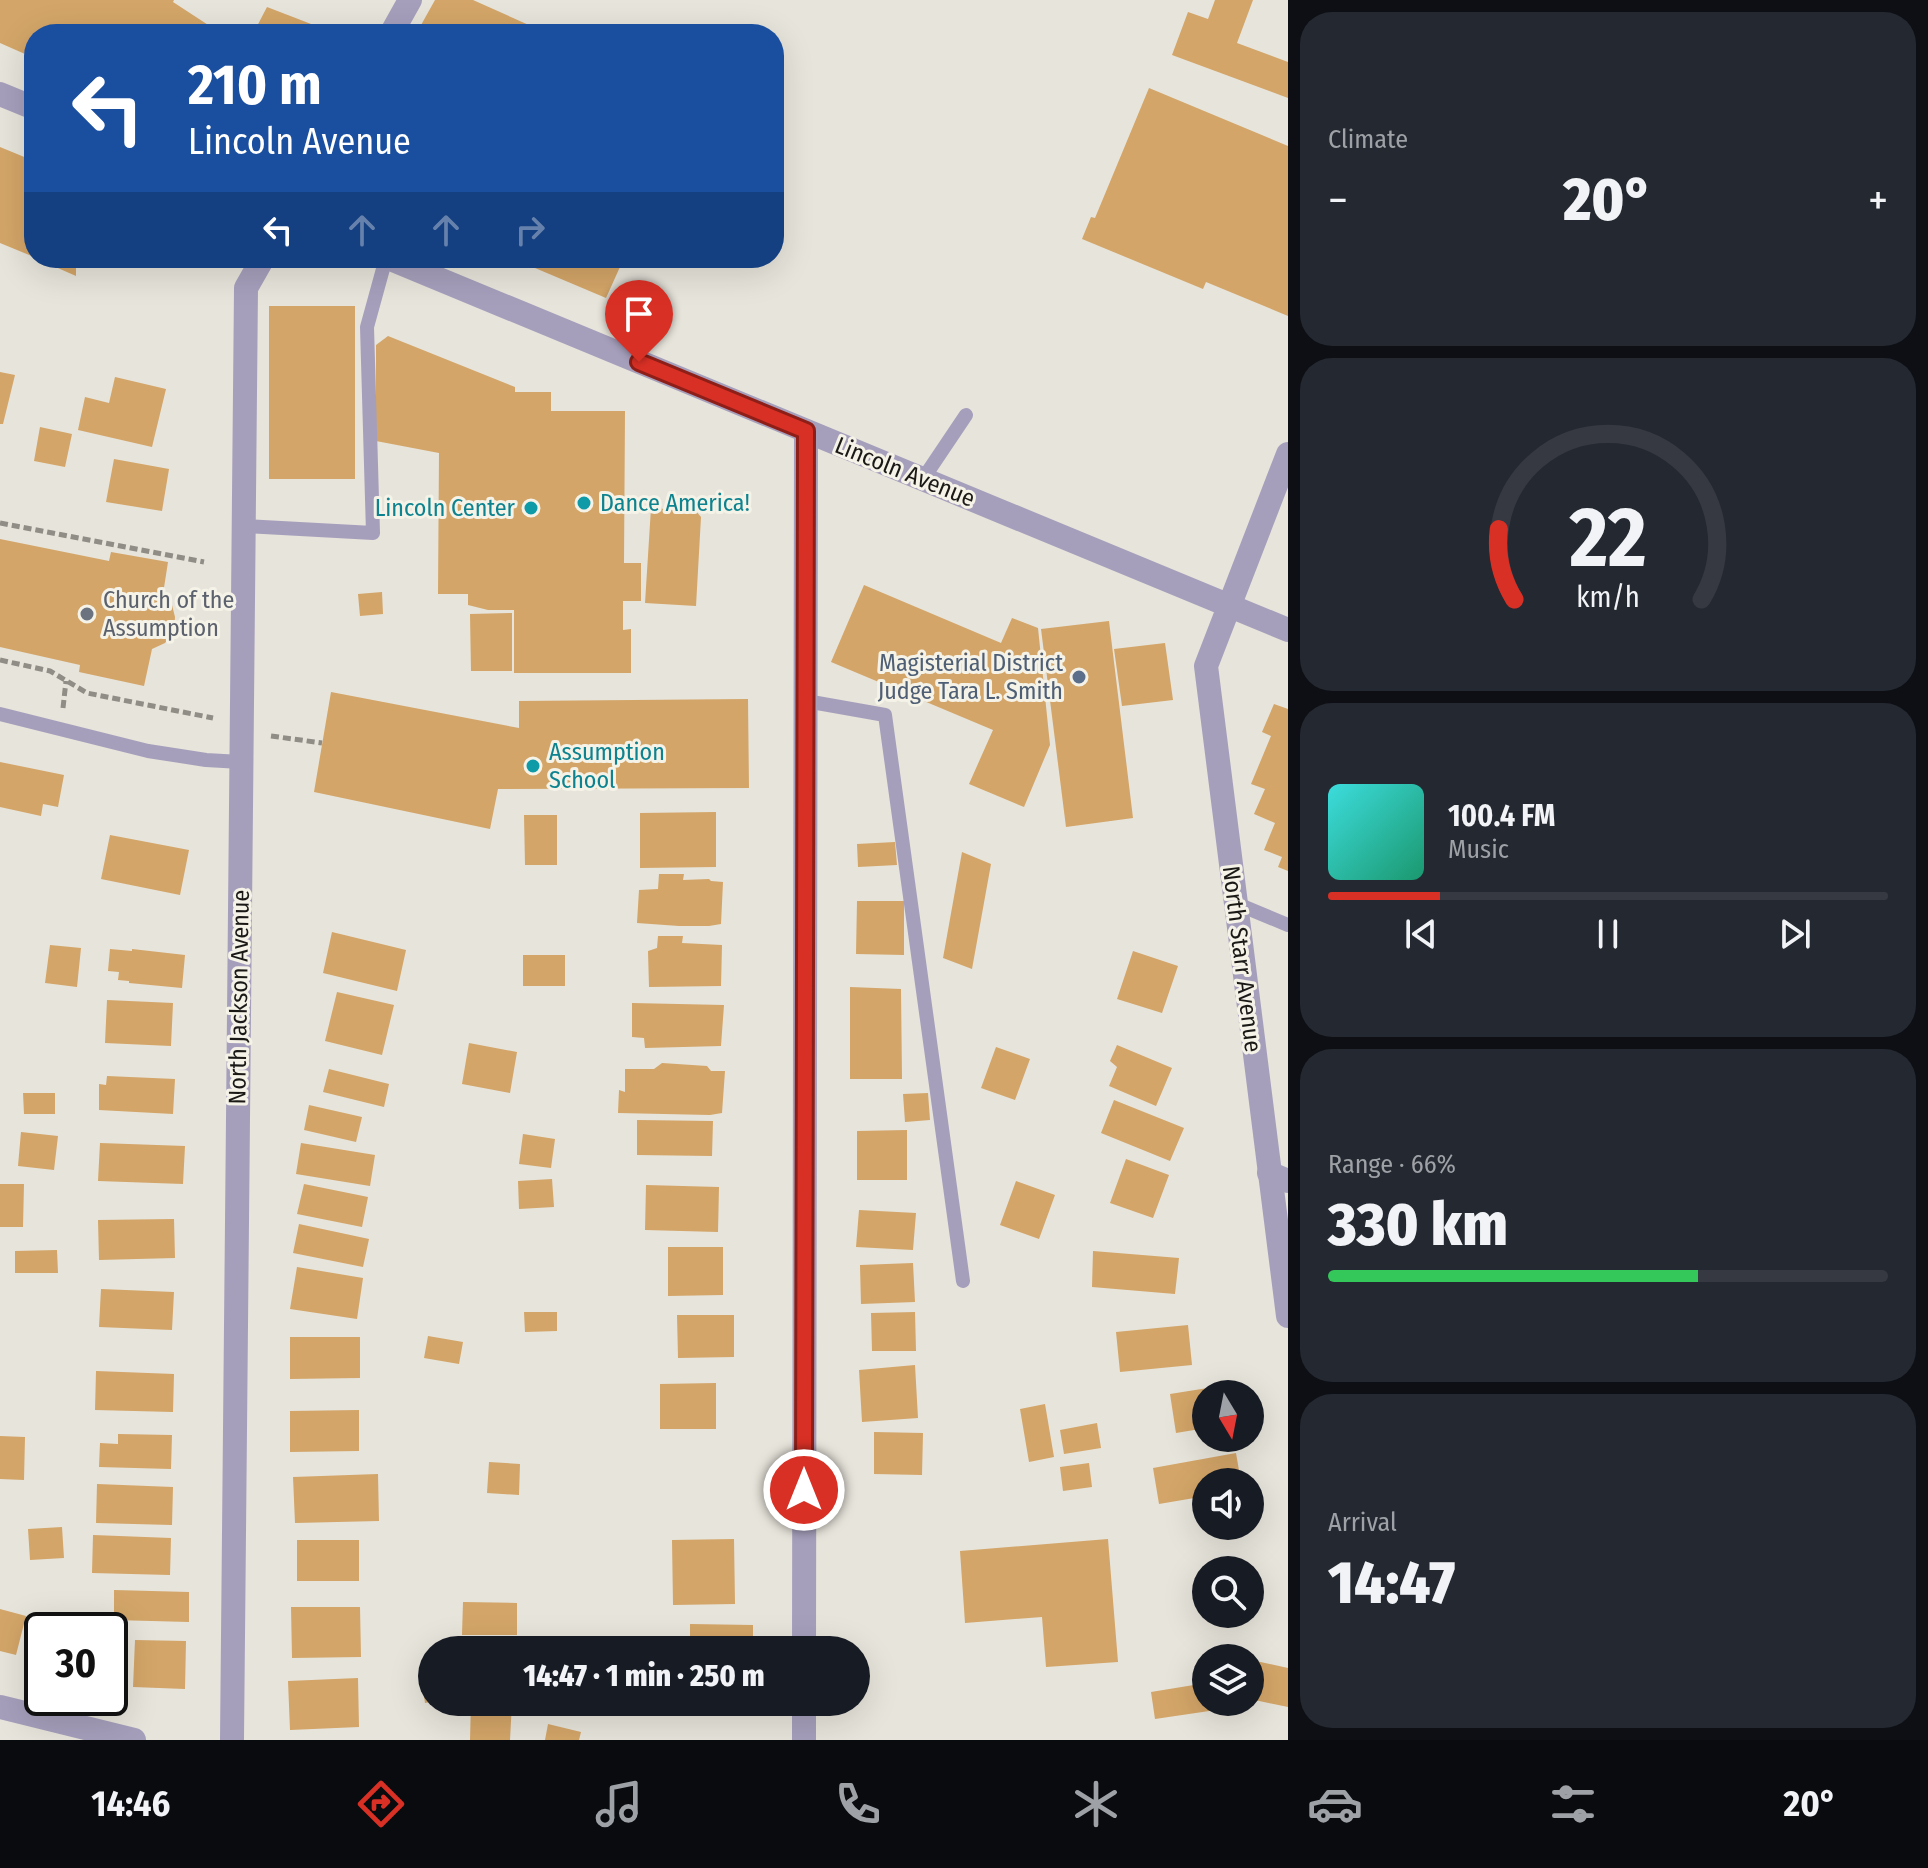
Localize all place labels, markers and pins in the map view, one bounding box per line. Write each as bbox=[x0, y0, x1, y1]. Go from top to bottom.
pin bbox=[605, 280, 673, 362]
place label: Dance America! bbox=[600, 489, 750, 517]
place label: Lincoln Center bbox=[375, 494, 516, 522]
marker: Dance America! bbox=[575, 494, 593, 512]
marker: Lincoln Center bbox=[522, 499, 540, 517]
place label: Church of the Assumption bbox=[103, 586, 234, 642]
marker: Church of the Assumption bbox=[78, 605, 96, 623]
place label: Magisterial District Judge Tara L. Smith bbox=[878, 649, 1063, 705]
marker: Magisterial District Judge Tara L. Smith bbox=[1070, 668, 1088, 686]
place label: Assumption School bbox=[549, 738, 665, 794]
marker: Assumption School bbox=[524, 757, 542, 775]

